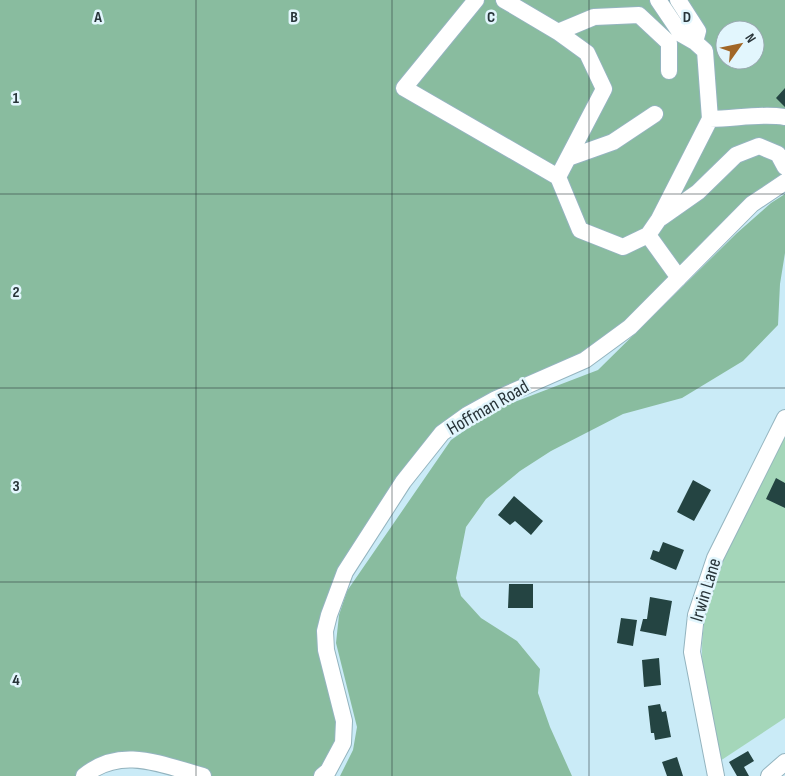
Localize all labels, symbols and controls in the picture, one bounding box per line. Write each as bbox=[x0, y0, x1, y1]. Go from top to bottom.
text: A bbox=[93, 8, 102, 27]
text: B bbox=[290, 8, 298, 27]
text: C bbox=[487, 8, 495, 27]
text: D bbox=[683, 8, 691, 27]
north arrow bbox=[715, 20, 765, 70]
text: N bbox=[741, 30, 760, 46]
text: 1 bbox=[13, 89, 20, 108]
text: 2 bbox=[12, 283, 20, 302]
street label: Hoffman Road bbox=[443, 375, 533, 441]
text: 3 bbox=[12, 477, 20, 496]
street label: Irwin Lane bbox=[685, 556, 727, 624]
text: 4 bbox=[12, 671, 20, 690]

